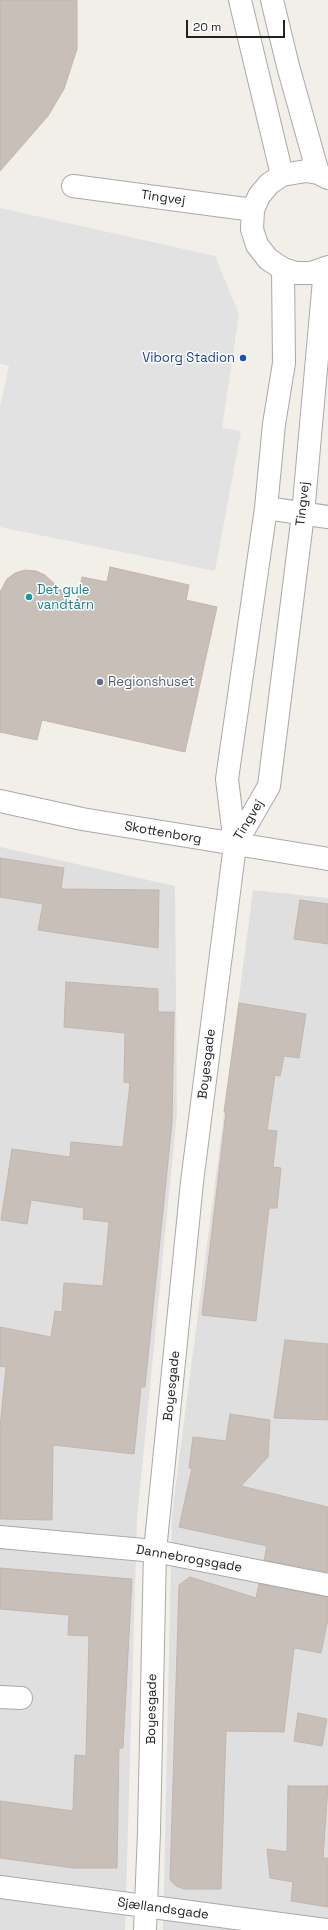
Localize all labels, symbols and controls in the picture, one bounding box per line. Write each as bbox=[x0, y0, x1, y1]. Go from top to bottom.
scale bar bbox=[188, 12, 287, 38]
text: 20 m bbox=[193, 19, 221, 35]
street label: Tingvej bbox=[140, 187, 186, 209]
place label: Viborg Stadion bbox=[142, 350, 235, 366]
marker: Viborg Stadion bbox=[238, 353, 248, 363]
street label: Tingvej bbox=[293, 481, 313, 527]
place label: Det gule vandtårn bbox=[37, 582, 94, 613]
marker: Det gule vandtårn bbox=[24, 592, 34, 602]
place label: Regionshuset bbox=[108, 674, 194, 690]
marker: Regionshuset bbox=[95, 677, 105, 687]
street label: Tingvej bbox=[231, 797, 267, 843]
street label: Skottenborg bbox=[123, 819, 203, 847]
street label: Boyesgade bbox=[195, 1028, 219, 1100]
street label: Boyesgade bbox=[161, 1350, 183, 1422]
street label: Dannebrogsgade bbox=[135, 1542, 243, 1576]
street label: Boyesgade bbox=[144, 1673, 160, 1745]
street label: Sjællandsgade bbox=[116, 1895, 210, 1923]

